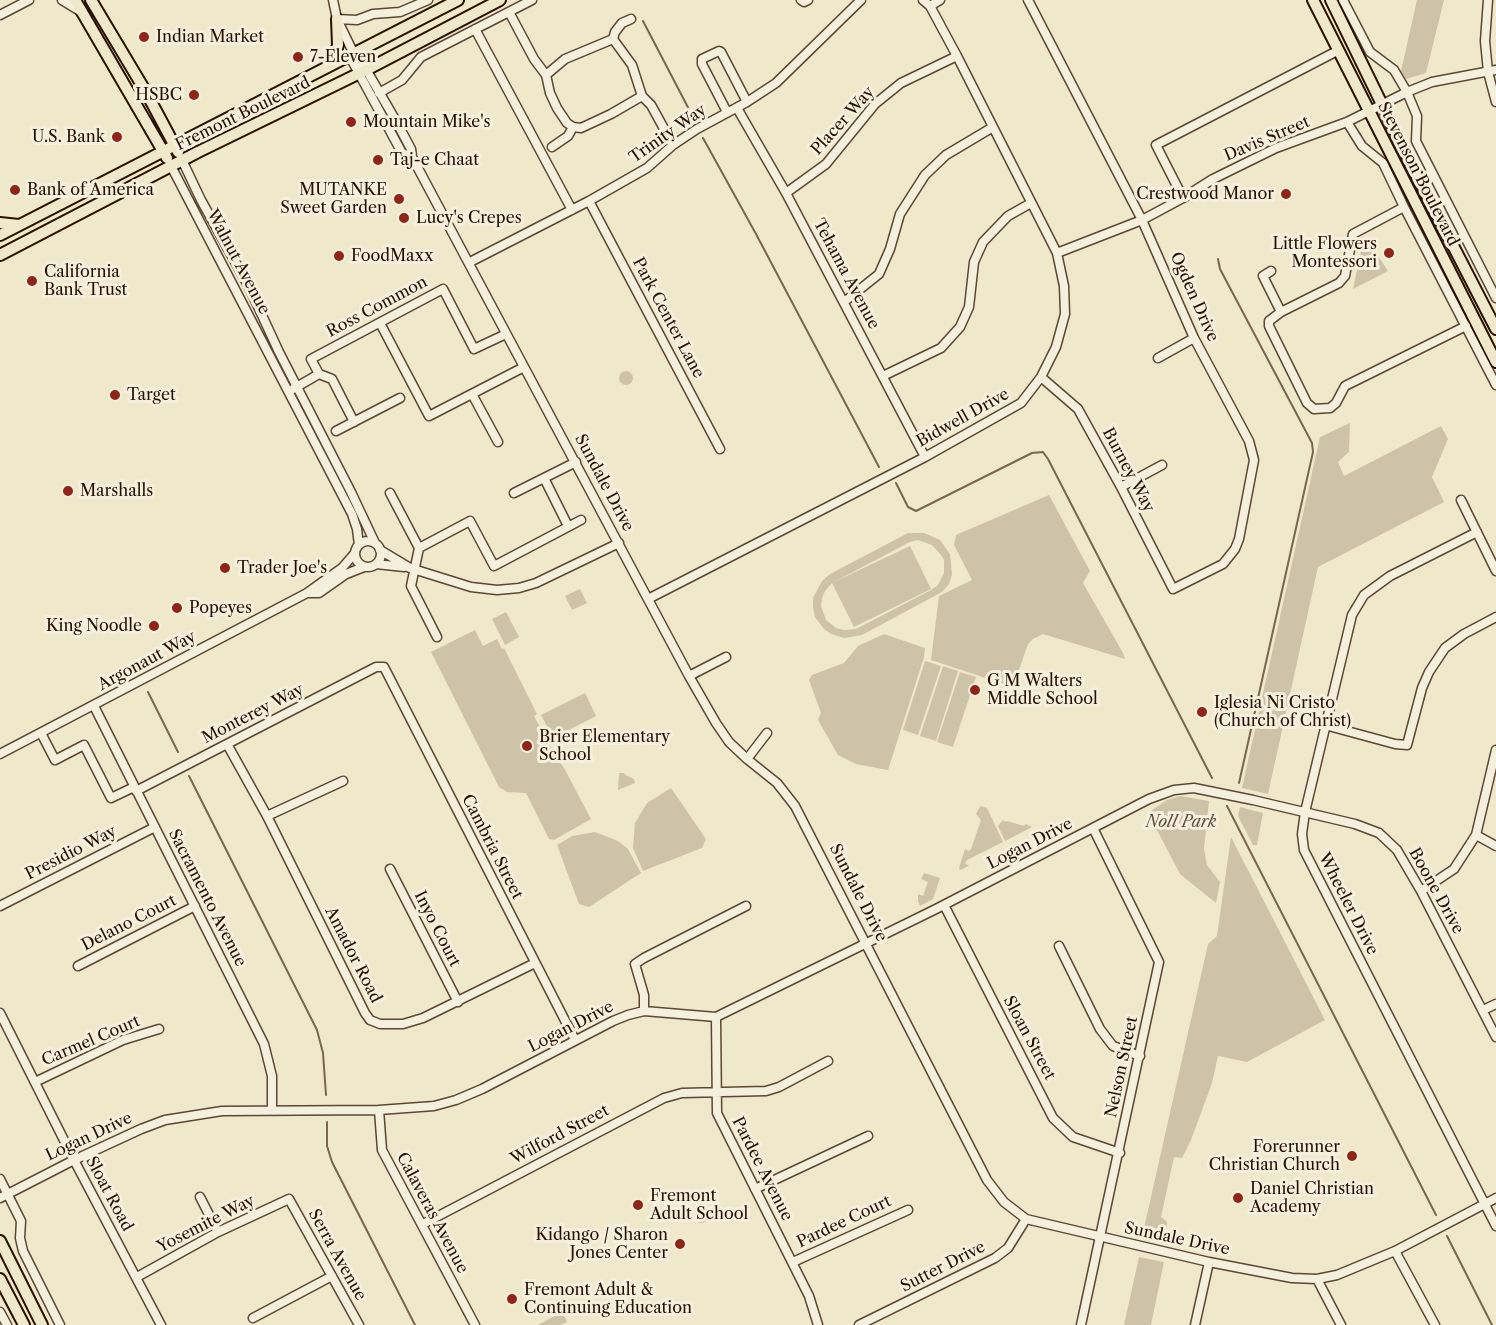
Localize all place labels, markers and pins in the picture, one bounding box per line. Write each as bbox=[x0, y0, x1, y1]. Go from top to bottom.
place label: Indian Market bbox=[156, 27, 264, 47]
marker: Indian Market bbox=[137, 30, 151, 44]
place label: 7-Eleven bbox=[310, 47, 376, 67]
marker: 7-Eleven bbox=[291, 50, 305, 64]
place label: HSBC bbox=[135, 85, 182, 105]
marker: HSBC bbox=[187, 88, 201, 102]
place label: Mountain Mike's bbox=[363, 112, 490, 132]
marker: Mountain Mike's bbox=[344, 115, 358, 129]
place label: U.S. Bank bbox=[32, 127, 105, 147]
marker: U.S. Bank bbox=[110, 130, 124, 144]
place label: Taj-e Chaat bbox=[390, 150, 479, 170]
marker: Taj-e Chaat bbox=[371, 153, 385, 167]
place label: Bank of America bbox=[27, 180, 154, 200]
place label: MUTANKE Sweet Garden bbox=[280, 180, 387, 218]
marker: Bank of America bbox=[8, 183, 22, 197]
place label: Crestwood Manor bbox=[1136, 184, 1274, 204]
marker: Crestwood Manor bbox=[1279, 187, 1293, 201]
marker: MUTANKE Sweet Garden bbox=[392, 192, 406, 206]
place label: Lucy's Crepes bbox=[416, 208, 522, 228]
marker: Lucy's Crepes bbox=[397, 211, 411, 225]
place label: Little Flowers Montessori bbox=[1272, 234, 1377, 272]
place label: FoodMaxx bbox=[351, 246, 433, 266]
marker: Little Flowers Montessori bbox=[1382, 246, 1396, 260]
marker: FoodMaxx bbox=[332, 249, 346, 263]
place label: California Bank Trust bbox=[44, 262, 127, 300]
marker: California Bank Trust bbox=[25, 274, 39, 288]
place label: Target bbox=[127, 385, 176, 405]
marker: Target bbox=[108, 388, 122, 402]
place label: Marshalls bbox=[80, 481, 153, 501]
marker: Marshalls bbox=[61, 484, 75, 498]
place label: Trader Joe's bbox=[237, 558, 327, 578]
marker: Trader Joe's bbox=[218, 561, 232, 575]
place label: Popeyes bbox=[189, 598, 252, 618]
marker: Popeyes bbox=[170, 601, 184, 615]
place label: King Noodle bbox=[46, 616, 142, 636]
marker: King Noodle bbox=[147, 619, 161, 633]
place label: G M Walters Middle School bbox=[987, 671, 1098, 709]
marker: G M Walters Middle School bbox=[968, 683, 982, 697]
place label: Iglesia Ni Cristo (Church of Christ) bbox=[1214, 693, 1351, 731]
marker: Iglesia Ni Cristo (Church of Christ) bbox=[1195, 705, 1209, 719]
place label: Brier Elementary School bbox=[539, 727, 670, 765]
marker: Brier Elementary School bbox=[520, 739, 534, 753]
place label: Forerunner Christian Church bbox=[1209, 1137, 1340, 1175]
marker: Forerunner Christian Church bbox=[1345, 1149, 1359, 1163]
place label: Daniel Christian Academy bbox=[1250, 1179, 1374, 1217]
place label: Fremont Adult School bbox=[650, 1186, 748, 1224]
marker: Daniel Christian Academy bbox=[1231, 1191, 1245, 1205]
marker: Fremont Adult School bbox=[631, 1198, 645, 1212]
place label: Kidango / Sharon Jones Center bbox=[536, 1225, 668, 1263]
marker: Kidango / Sharon Jones Center bbox=[673, 1237, 687, 1251]
place label: Fremont Adult & Continuing Education bbox=[524, 1280, 692, 1318]
marker: Fremont Adult & Continuing Education bbox=[505, 1292, 519, 1306]

